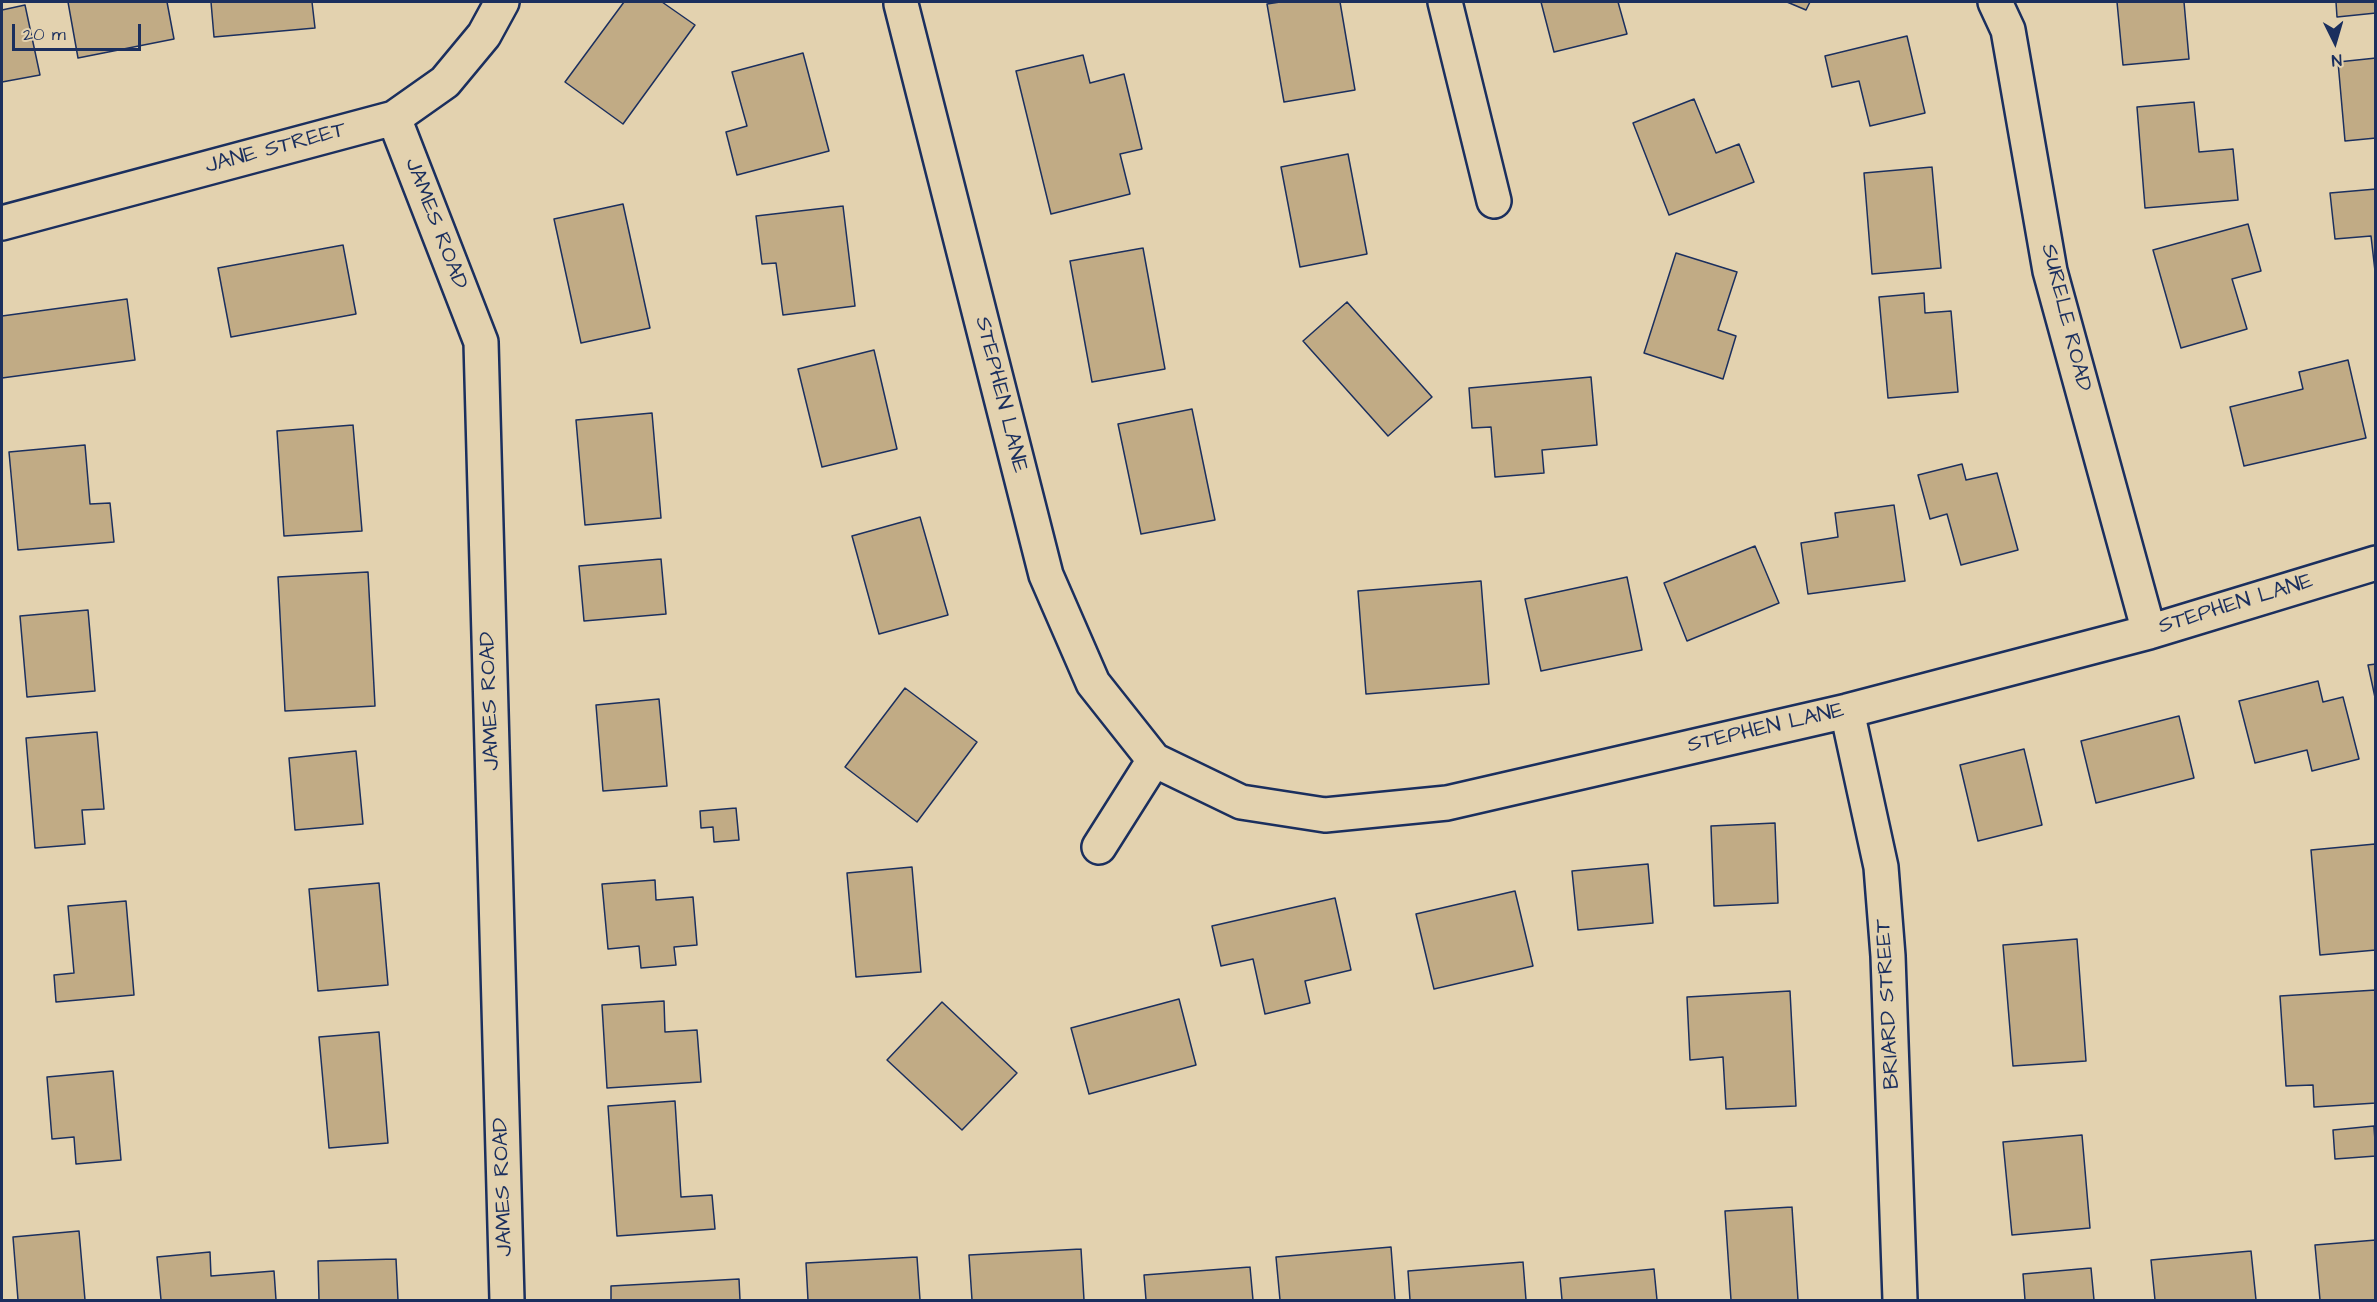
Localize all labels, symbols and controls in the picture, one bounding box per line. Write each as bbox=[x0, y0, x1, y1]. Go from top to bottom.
scale bar bbox=[15, 12, 144, 50]
north arrow bbox=[2305, 12, 2365, 72]
text: 20 m bbox=[23, 22, 66, 47]
text: N bbox=[2331, 49, 2343, 71]
street label: JANE STREET bbox=[203, 118, 349, 180]
street label: JAMES ROAD bbox=[398, 155, 472, 293]
street label: SURELE ROAD bbox=[2034, 242, 2096, 394]
street label: STEPHEN LANE bbox=[968, 314, 1032, 476]
street label: STEPHEN LANE bbox=[2156, 569, 2316, 641]
street label: JAMES ROAD bbox=[475, 631, 507, 771]
street label: STEPHEN LANE bbox=[1685, 698, 1847, 760]
street label: BRIARD STREET bbox=[1871, 918, 1907, 1090]
street label: JAMES ROAD bbox=[488, 1117, 520, 1257]

